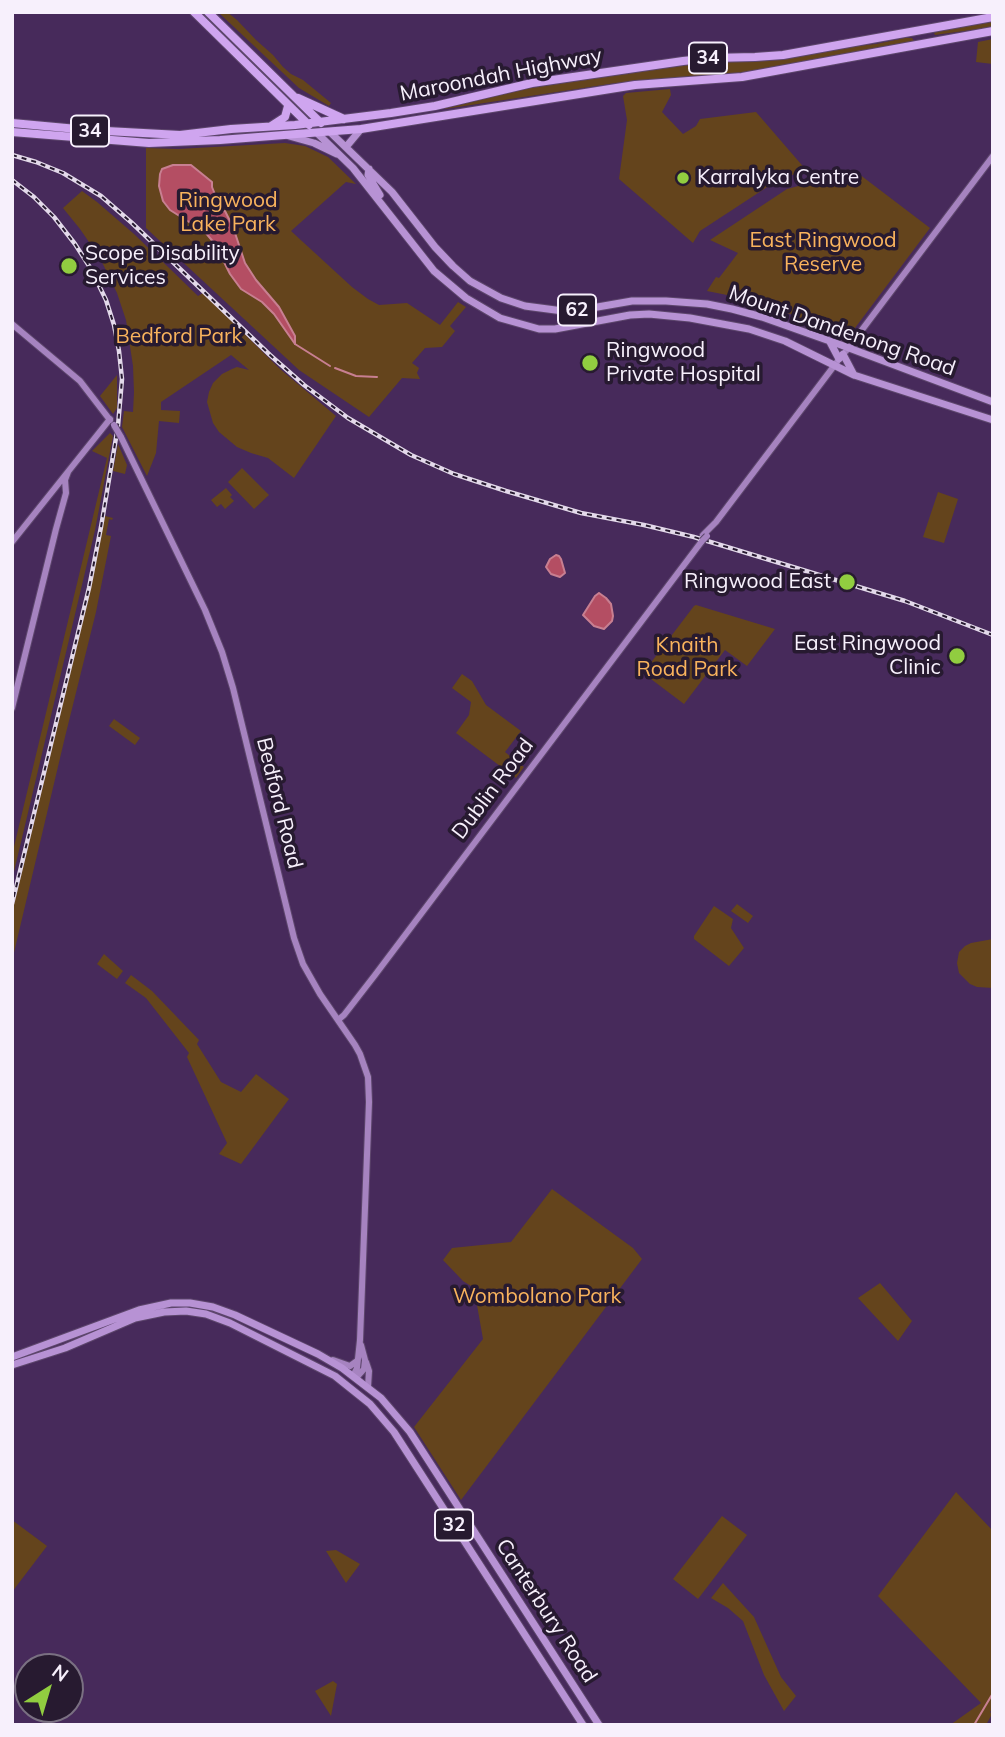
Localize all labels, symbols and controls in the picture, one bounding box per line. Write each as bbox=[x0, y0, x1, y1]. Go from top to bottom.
street label: Maroondah Highway bbox=[398, 43, 604, 107]
road number: 34 bbox=[689, 43, 727, 74]
road number: 34 bbox=[71, 116, 109, 146]
place label: Karralyka Centre bbox=[697, 165, 859, 191]
marker: Karralyka Centre bbox=[675, 170, 691, 186]
park label: Ringwood Lake Park bbox=[178, 188, 278, 238]
park label: East Ringwood Reserve bbox=[749, 228, 897, 278]
place label: Scope Disability Services bbox=[85, 241, 240, 291]
marker: Scope Disability Services bbox=[59, 256, 79, 276]
street label: Mount Dandenong Road bbox=[725, 280, 959, 382]
road number: 62 bbox=[558, 294, 596, 326]
park label: Bedford Park bbox=[116, 324, 242, 350]
place label: Ringwood Private Hospital bbox=[606, 338, 761, 388]
marker: Ringwood Private Hospital bbox=[580, 353, 600, 373]
place label: Ringwood East bbox=[684, 569, 831, 595]
marker: Ringwood East bbox=[837, 572, 857, 592]
place label: East Ringwood Clinic bbox=[794, 631, 941, 681]
park label: Knaith Road Park bbox=[636, 633, 738, 683]
marker: East Ringwood Clinic bbox=[947, 646, 967, 666]
street label: Dublin Road bbox=[447, 734, 539, 844]
street label: Bedford Road bbox=[251, 735, 307, 871]
park label: Wombolano Park bbox=[453, 1284, 621, 1310]
road number: 32 bbox=[435, 1510, 473, 1540]
street label: Canterbury Road bbox=[490, 1534, 602, 1688]
north arrow bbox=[14, 1653, 84, 1723]
text: N bbox=[47, 1659, 73, 1687]

